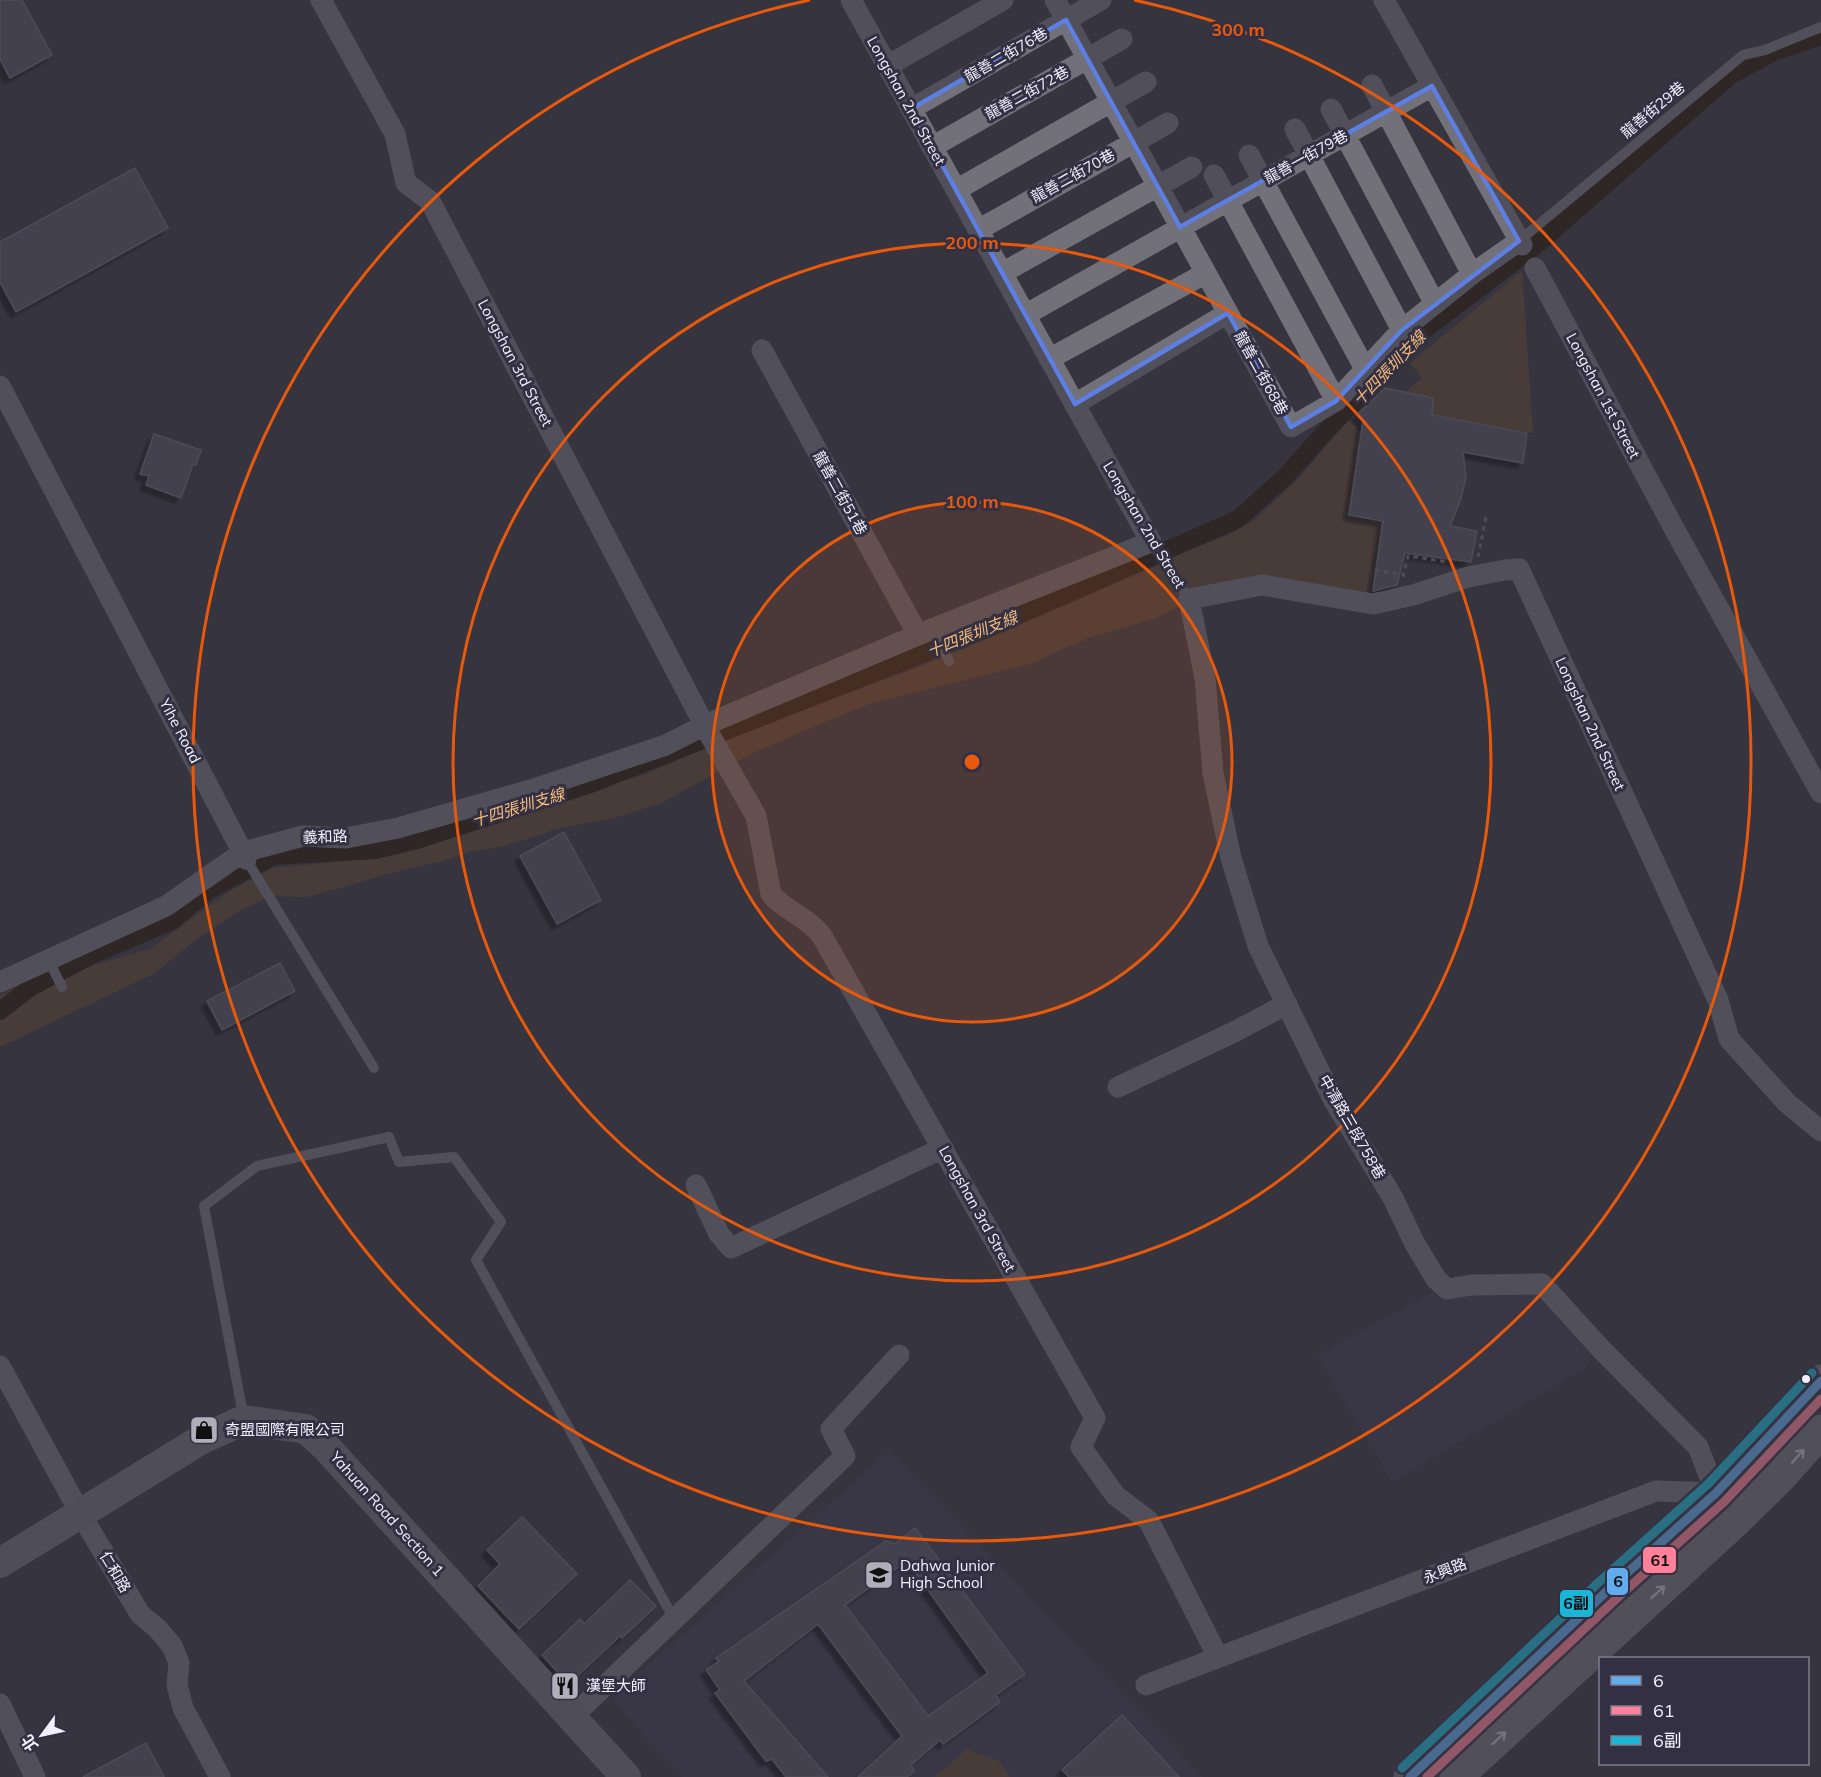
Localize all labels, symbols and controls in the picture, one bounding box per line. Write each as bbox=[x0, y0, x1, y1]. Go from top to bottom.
text: 300 m bbox=[1211, 18, 1265, 41]
street label: 龍善二街76巷 bbox=[961, 23, 1051, 86]
street label: Longshan 2nd Street bbox=[863, 33, 950, 169]
street label: 龍善二街72巷 bbox=[981, 62, 1072, 123]
street label: 龍善街29巷 bbox=[1617, 77, 1689, 142]
street label: 龍善一街79巷 bbox=[1260, 126, 1351, 187]
street label: 龍善二街70巷 bbox=[1027, 145, 1118, 206]
text: 200 m bbox=[945, 231, 999, 254]
street label: Longshan 3rd Street bbox=[474, 296, 557, 430]
water label: 十四張圳支線 bbox=[1348, 325, 1431, 409]
street label: 龍善二街68巷 bbox=[1231, 327, 1292, 418]
street label: Longshan 1st Street bbox=[1562, 330, 1645, 462]
street label: 龍善二街51巷 bbox=[810, 447, 871, 538]
street label: Longshan 2nd Street bbox=[1099, 458, 1190, 592]
text: 100 m bbox=[945, 490, 999, 513]
water label: 十四張圳支線 bbox=[924, 606, 1022, 661]
street label: Longshan 2nd Street bbox=[1551, 654, 1630, 793]
street label: Yihe Road bbox=[155, 694, 205, 766]
centre of rings bbox=[962, 752, 982, 772]
water label: 十四張圳支線 bbox=[469, 783, 569, 831]
street label: 義和路 bbox=[302, 826, 348, 847]
street label: 中清路三段758巷 bbox=[1315, 1071, 1390, 1182]
street label: Longshan 3rd Street bbox=[935, 1142, 1020, 1275]
unlabelled marker bbox=[1800, 1373, 1812, 1385]
shop icon: 奇盟國際有限公司 bbox=[188, 1414, 220, 1446]
place label: 奇盟國際有限公司 bbox=[225, 1420, 345, 1439]
street label: Yahuan Road Section 1 bbox=[326, 1447, 448, 1580]
one-way arrow bbox=[1791, 1449, 1805, 1464]
line badge: 61 bbox=[1642, 1546, 1677, 1574]
street label: 仁和路 bbox=[96, 1548, 135, 1596]
text: 61 bbox=[1650, 1550, 1670, 1570]
street label: 永興路 bbox=[1420, 1554, 1469, 1587]
place label: Dahwa Junior High School bbox=[900, 1556, 995, 1592]
school or university icon: Dahwa Junior High School bbox=[863, 1559, 895, 1591]
line badge: 6 bbox=[1606, 1567, 1629, 1596]
text: 6 bbox=[1613, 1571, 1623, 1591]
one-way arrow bbox=[1651, 1585, 1666, 1599]
line badge: 6副 bbox=[1559, 1589, 1594, 1618]
text: 6副 bbox=[1563, 1593, 1589, 1613]
legend bbox=[1599, 1657, 1809, 1765]
text: 6 bbox=[1653, 1669, 1664, 1692]
restaurant icon: 漢堡大師 bbox=[549, 1670, 581, 1702]
place label: 漢堡大師 bbox=[586, 1676, 646, 1695]
text: 61 bbox=[1653, 1699, 1675, 1722]
north arrow bbox=[12, 1705, 72, 1765]
text: 6副 bbox=[1653, 1729, 1682, 1752]
text: 北 bbox=[17, 1731, 42, 1755]
one-way arrow bbox=[1491, 1731, 1506, 1745]

